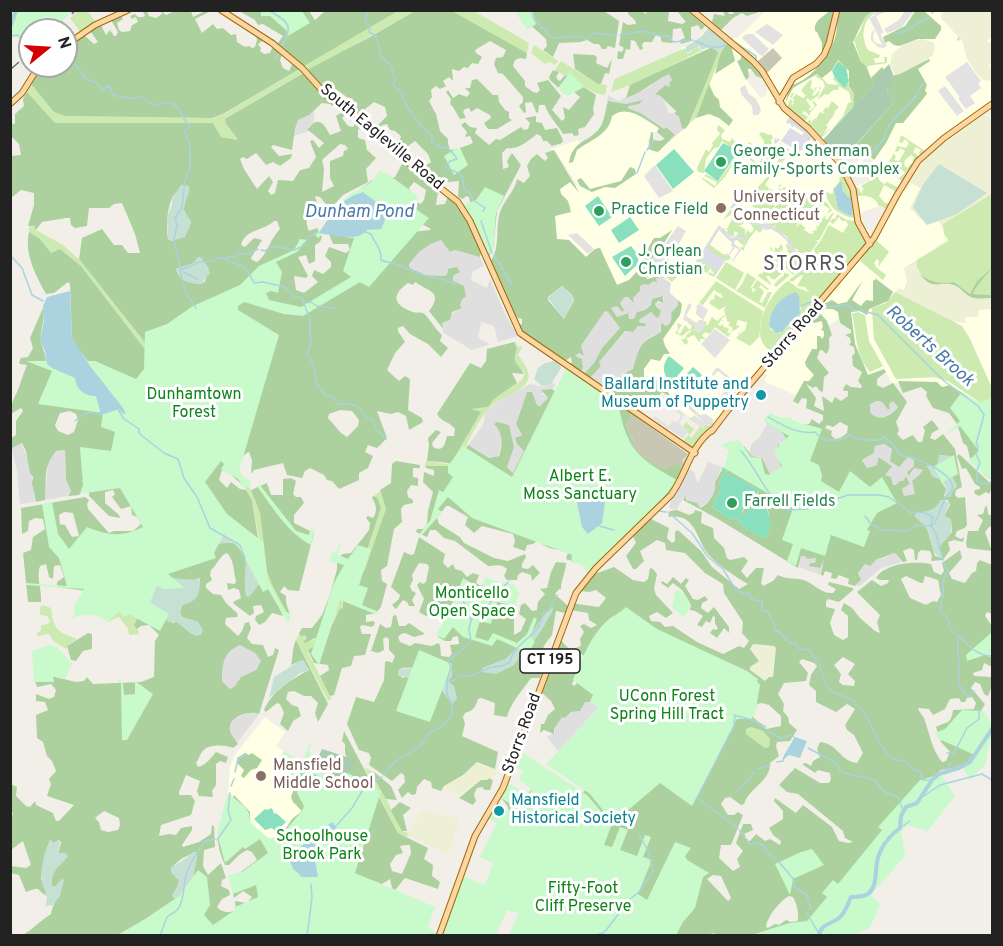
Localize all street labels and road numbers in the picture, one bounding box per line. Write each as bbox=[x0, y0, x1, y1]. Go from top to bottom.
street label: South Eagleville Road bbox=[315, 81, 447, 195]
street label: Storrs Road bbox=[759, 297, 829, 373]
road number: CT 195 bbox=[520, 649, 580, 673]
street label: Storrs Road bbox=[499, 691, 547, 777]

